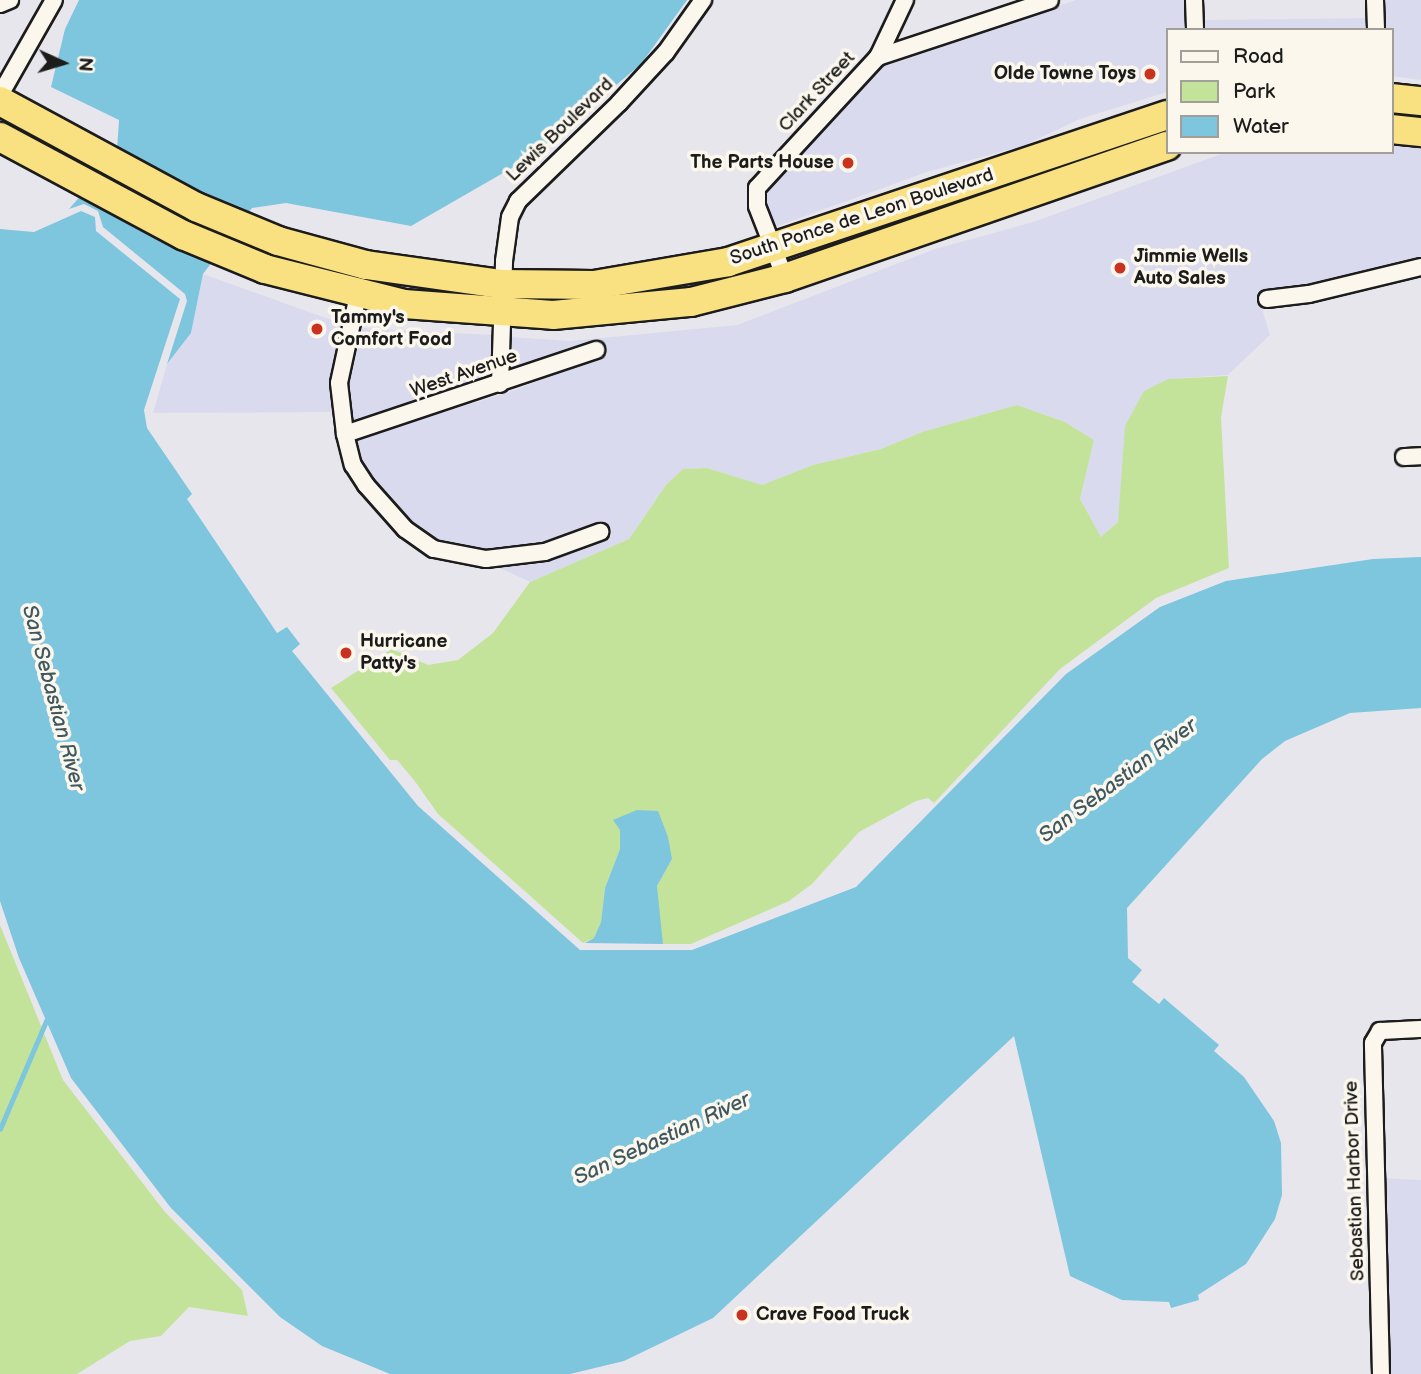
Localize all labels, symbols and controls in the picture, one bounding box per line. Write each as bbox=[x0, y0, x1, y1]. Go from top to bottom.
north arrow bbox=[28, 28, 98, 98]
legend bbox=[1166, 28, 1393, 154]
text: Road bbox=[1233, 44, 1284, 69]
street label: Clark Street bbox=[774, 47, 860, 137]
text: N bbox=[72, 57, 96, 72]
place label: Olde Towne Toys bbox=[994, 63, 1136, 85]
marker: Olde Towne Toys bbox=[1142, 66, 1158, 82]
street label: Lewis Boulevard bbox=[502, 73, 618, 187]
text: Park bbox=[1233, 79, 1275, 104]
text: Water bbox=[1233, 114, 1289, 139]
place label: The Parts House bbox=[690, 152, 834, 174]
marker: The Parts House bbox=[840, 155, 856, 171]
street label: South Ponce de Leon Boulevard bbox=[728, 164, 996, 270]
place label: Jimmie Wells Auto Sales bbox=[1134, 246, 1248, 290]
marker: Jimmie Wells Auto Sales bbox=[1112, 260, 1128, 276]
place label: Tammy's Comfort Food bbox=[331, 307, 452, 351]
marker: Tammy's Comfort Food bbox=[309, 321, 325, 337]
street label: West Avenue bbox=[408, 345, 520, 403]
water label: San Sebastian River bbox=[16, 602, 90, 794]
place label: Hurricane Patty's bbox=[360, 631, 447, 675]
marker: Hurricane Patty's bbox=[338, 645, 354, 661]
water label: San Sebastian River bbox=[1034, 713, 1202, 849]
street label: Sebastian Harbor Drive bbox=[1340, 1081, 1370, 1281]
water label: San Sebastian River bbox=[570, 1087, 754, 1191]
place label: Crave Food Truck bbox=[756, 1304, 909, 1326]
marker: Crave Food Truck bbox=[734, 1307, 750, 1323]

